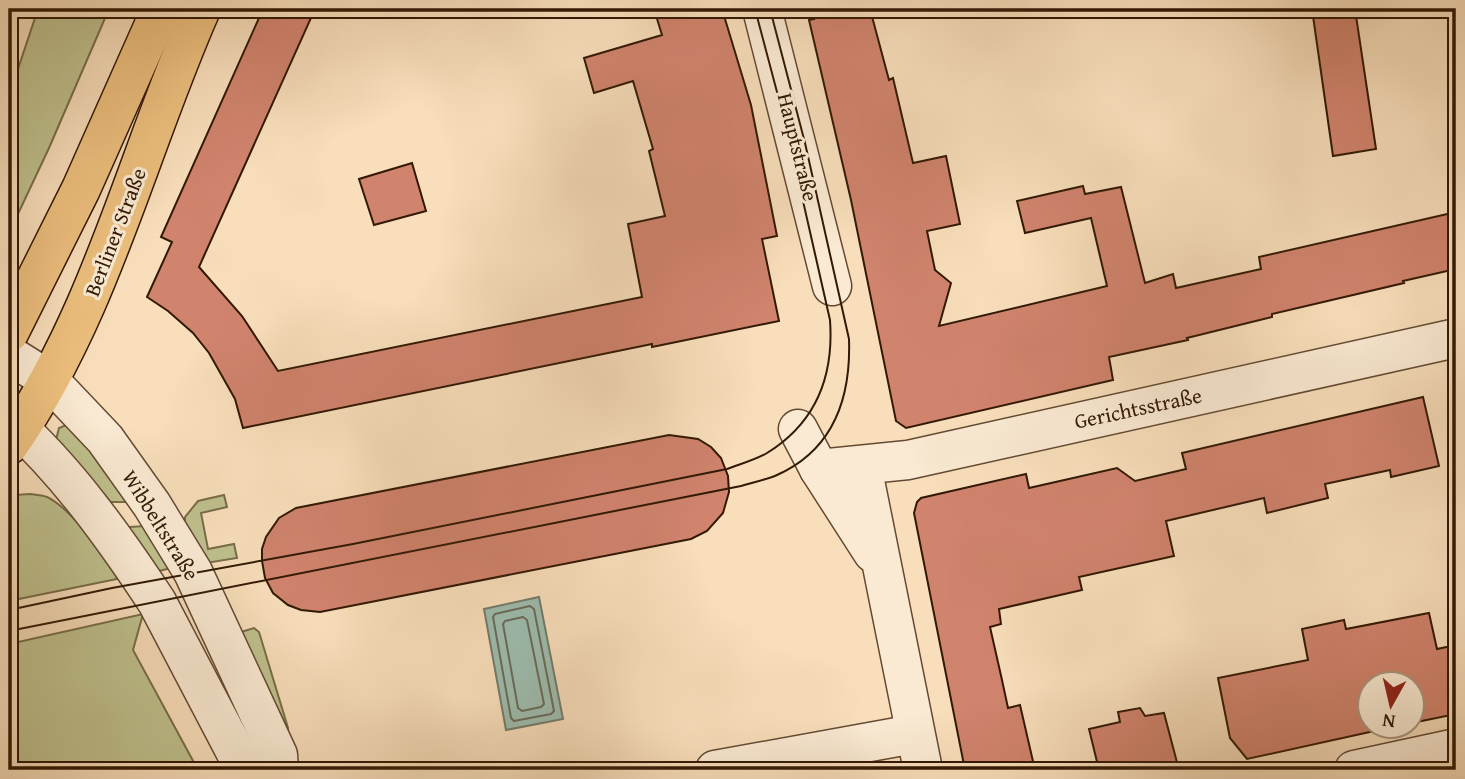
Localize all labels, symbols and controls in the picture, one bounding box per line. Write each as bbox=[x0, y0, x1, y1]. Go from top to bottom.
street label: Hauptstraße bbox=[770, 90, 826, 204]
street label: Berliner Straße bbox=[76, 163, 154, 301]
street label: Gerichtsstraße bbox=[1071, 379, 1205, 437]
street label: Wibbeltstraße bbox=[115, 464, 207, 586]
north arrow bbox=[1356, 670, 1426, 740]
text: N bbox=[1380, 707, 1397, 737]

